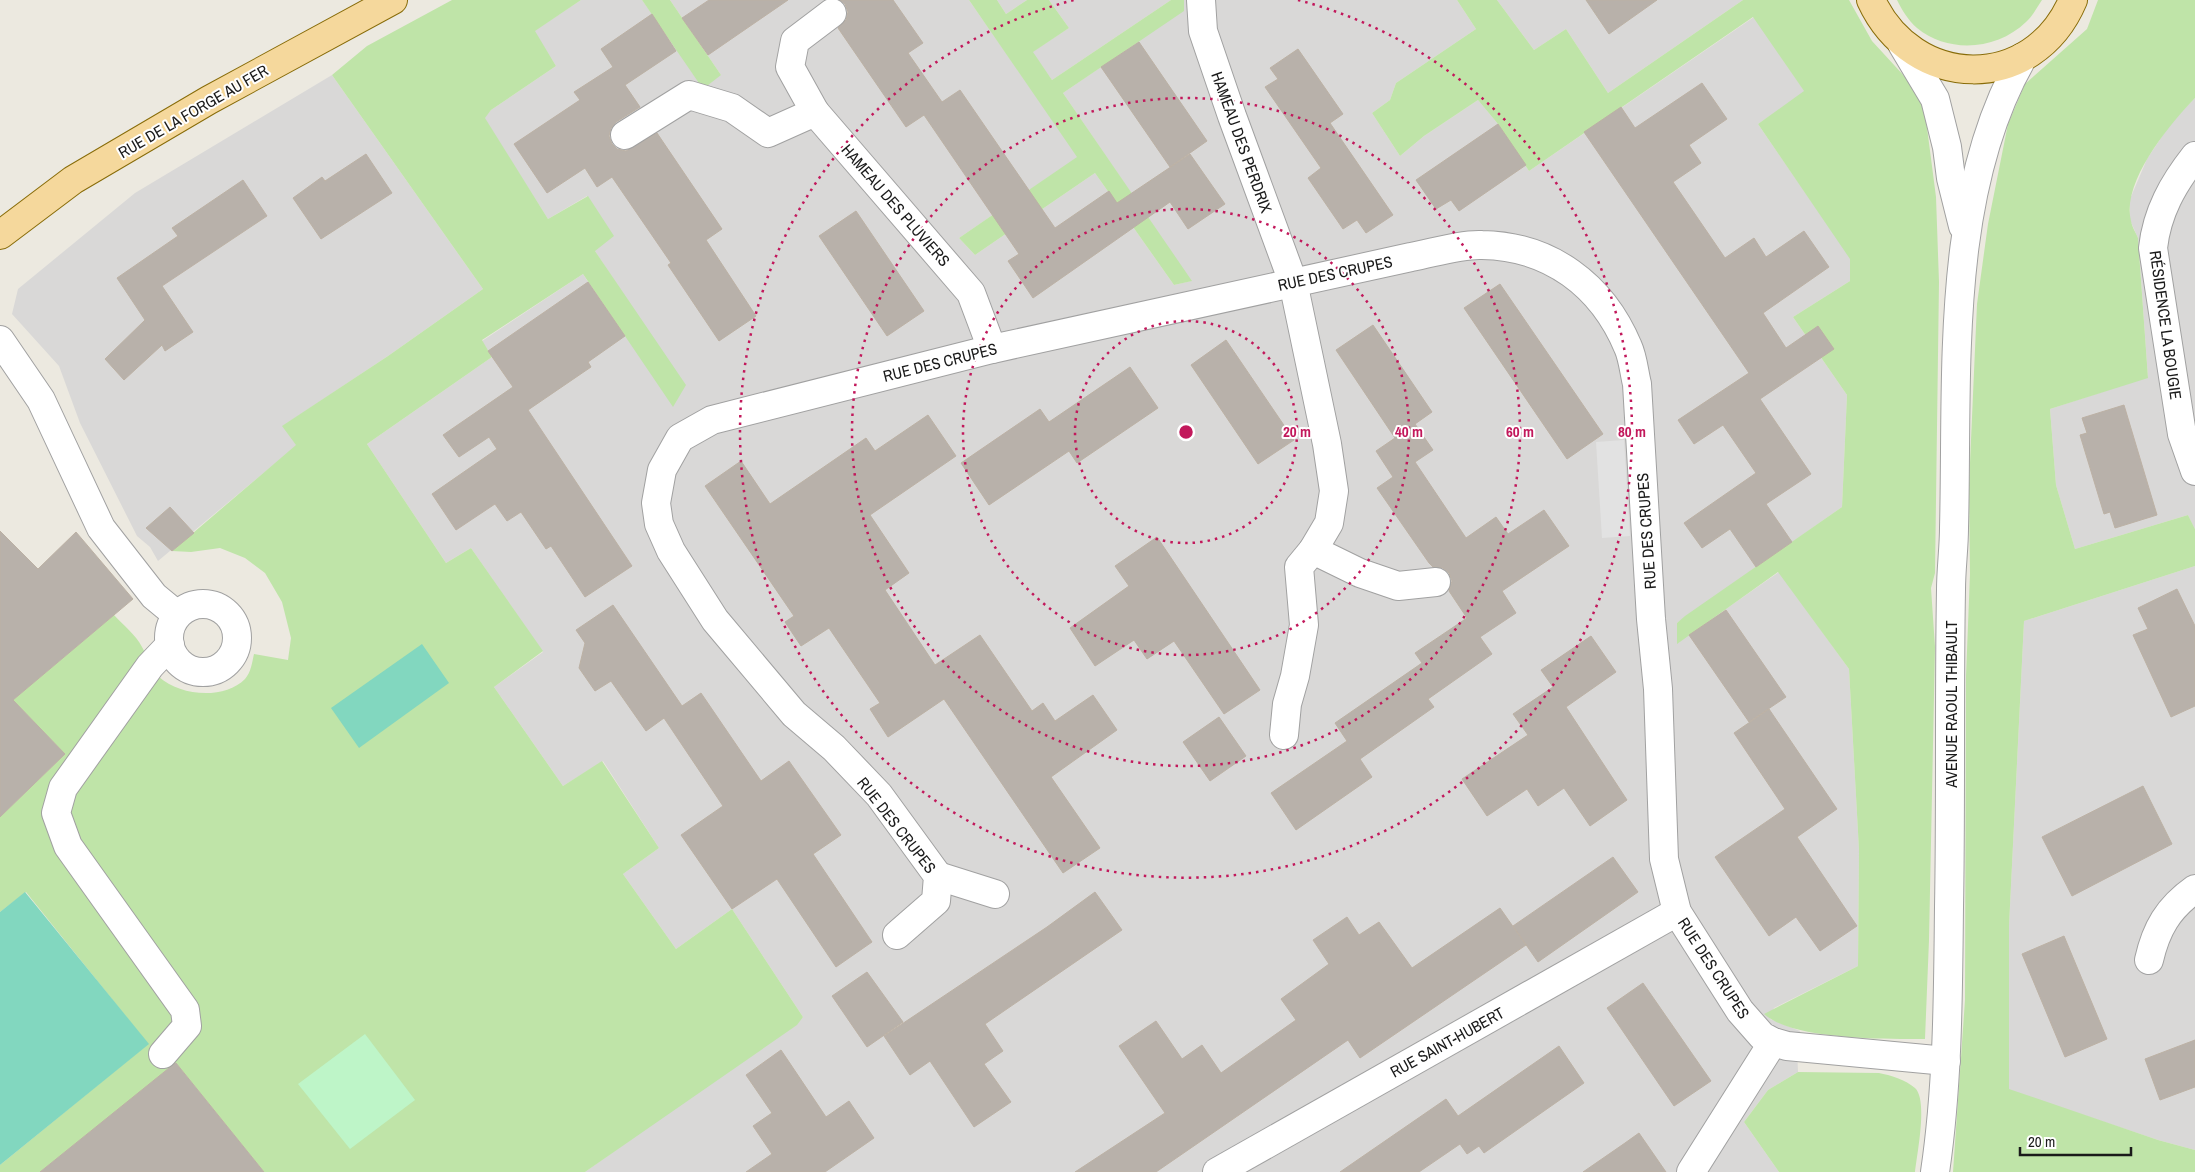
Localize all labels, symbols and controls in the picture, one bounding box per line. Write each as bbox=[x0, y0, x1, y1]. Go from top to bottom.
street label: RUE DE LA FORGE AU FER bbox=[114, 59, 273, 163]
street label: HAMEAU DES PERDRIX bbox=[1206, 68, 1278, 216]
street label: HAMEAU DES PLUVIERS bbox=[837, 139, 955, 271]
street label: RÉSIDENCE LA BOUGIE bbox=[2145, 249, 2187, 401]
street label: RUE DES CRUPES bbox=[1276, 250, 1395, 296]
street label: RUE DES CRUPES bbox=[881, 337, 999, 387]
text: 20 m bbox=[1283, 421, 1311, 442]
text: 40 m bbox=[1395, 421, 1423, 442]
text: 60 m bbox=[1506, 421, 1534, 442]
text: 80 m bbox=[1618, 421, 1646, 442]
centre of rings bbox=[1177, 423, 1195, 441]
street label: RUE DES CRUPES bbox=[1631, 472, 1661, 590]
street label: AVENUE RAOUL THIBAULT bbox=[1940, 620, 1962, 789]
street label: RUE DES CRUPES bbox=[852, 772, 942, 878]
street label: RUE DES CRUPES bbox=[1673, 913, 1755, 1023]
street label: RUE SAINT-HUBERT bbox=[1386, 1002, 1508, 1082]
scale bar bbox=[2020, 1124, 2131, 1156]
text: 20 m bbox=[2028, 1131, 2055, 1152]

